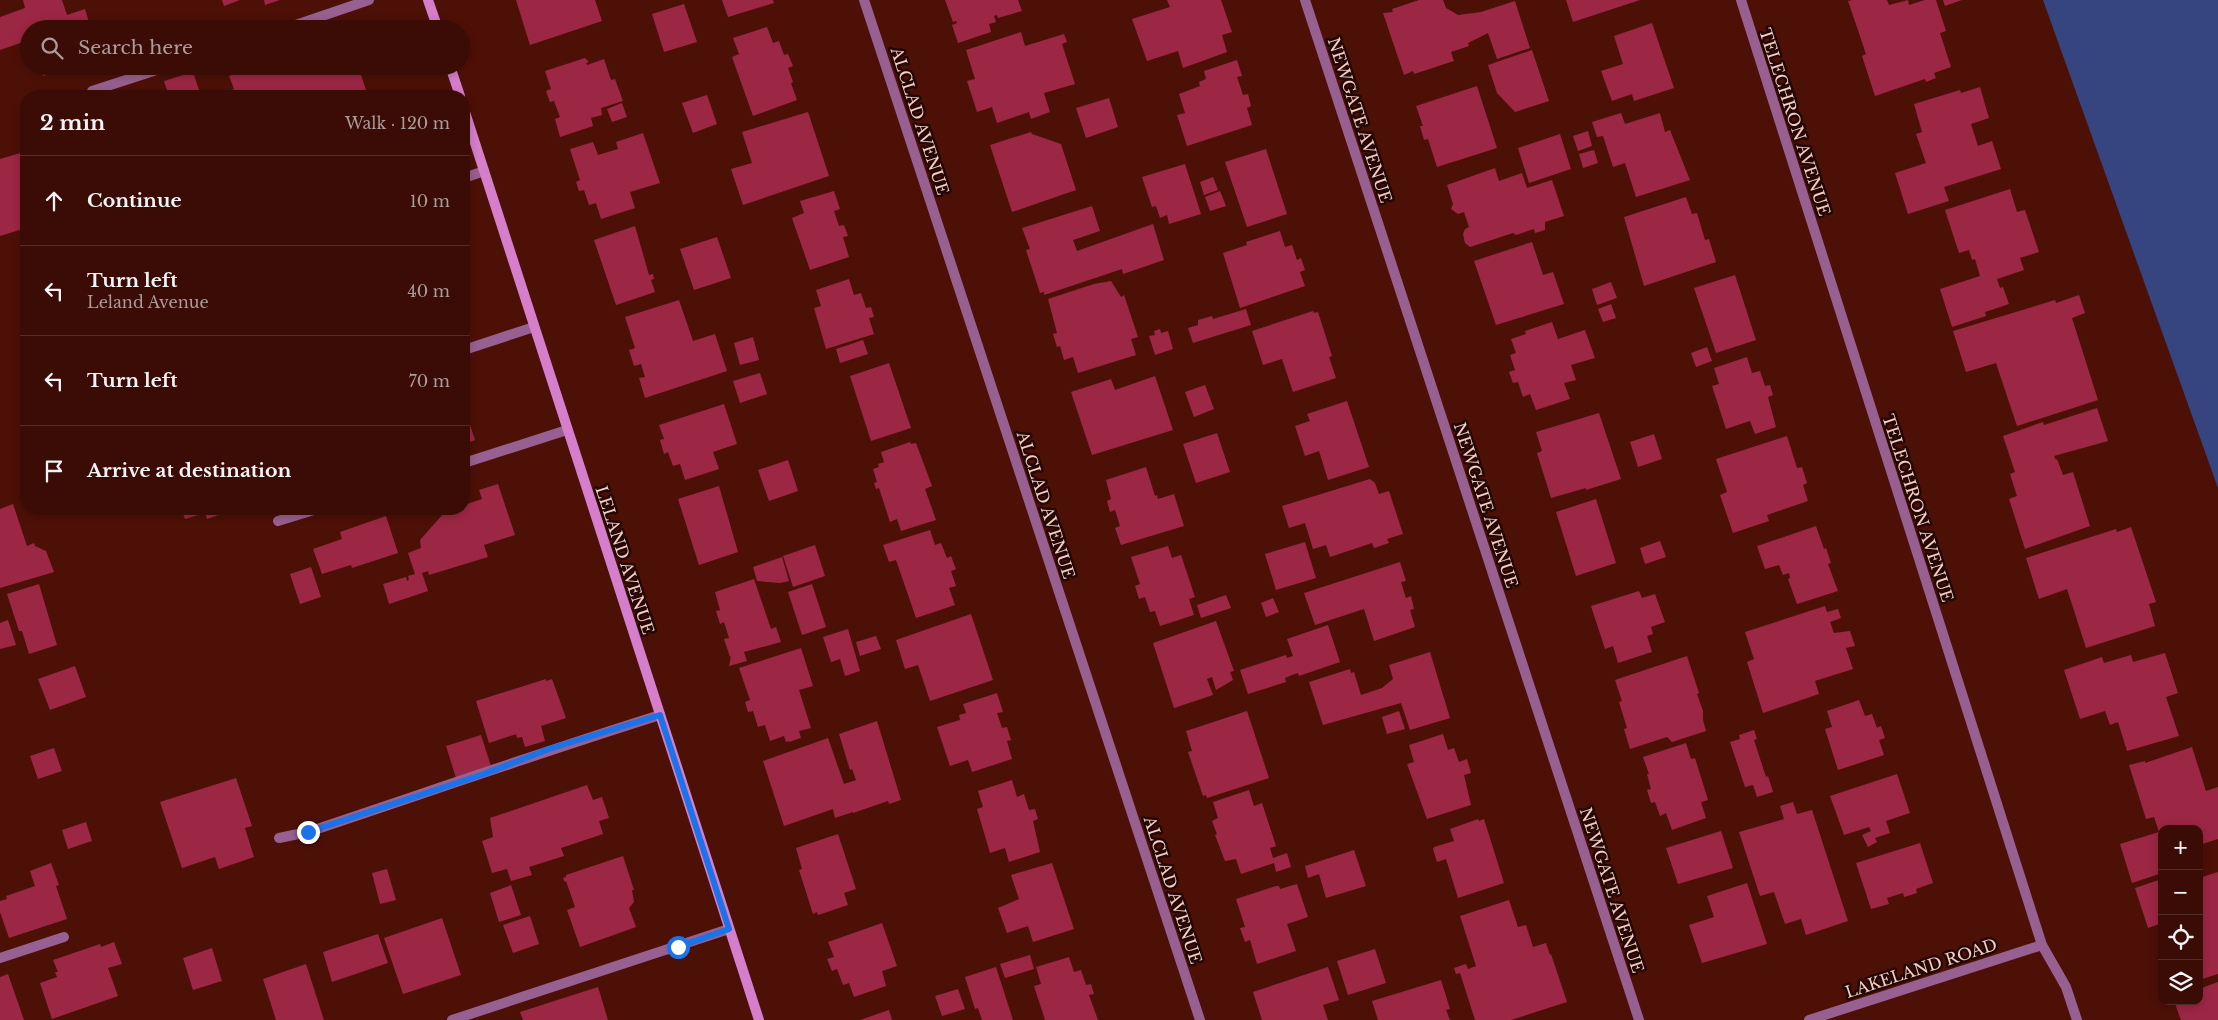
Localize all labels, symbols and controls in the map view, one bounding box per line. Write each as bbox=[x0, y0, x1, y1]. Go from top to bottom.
search box bbox=[20, 20, 470, 75]
street label: TELECHRON AVENUE bbox=[1755, 26, 1835, 218]
icon: search bbox=[38, 34, 66, 62]
street label: NEWGATE AVENUE bbox=[1324, 35, 1396, 205]
text: Search here bbox=[78, 36, 193, 59]
street label: ALCLAD AVENUE bbox=[886, 44, 953, 197]
text: 2 min bbox=[40, 110, 105, 136]
text: Walk · 120 m bbox=[345, 113, 450, 133]
icon: ahead bbox=[40, 187, 68, 215]
text: Continue bbox=[87, 189, 182, 212]
text: 10 m bbox=[410, 191, 450, 211]
text: Turn left bbox=[87, 269, 178, 292]
icon: left bbox=[40, 277, 68, 305]
text: 40 m bbox=[407, 281, 450, 301]
text: Leland Avenue bbox=[87, 292, 209, 312]
icon: left bbox=[40, 367, 68, 395]
text: Turn left bbox=[87, 369, 178, 392]
text: 70 m bbox=[409, 371, 450, 391]
street label: TELECHRON AVENUE bbox=[1878, 412, 1958, 604]
street label: NEWGATE AVENUE bbox=[1450, 420, 1522, 590]
street label: ALCLAD AVENUE bbox=[1012, 428, 1079, 581]
icon: arrive bbox=[40, 457, 68, 485]
text: Arrive at destination bbox=[87, 459, 291, 482]
street label: LELAND AVENUE bbox=[592, 483, 658, 637]
street label: NEWGATE AVENUE bbox=[1576, 805, 1648, 975]
street label: ALCLAD AVENUE bbox=[1139, 813, 1206, 966]
route end bbox=[297, 821, 320, 844]
map controls bbox=[2158, 825, 2203, 1005]
button: + bbox=[2158, 825, 2203, 870]
button: − bbox=[2158, 870, 2203, 915]
button: locate bbox=[2158, 915, 2203, 960]
street label: LAKELAND ROAD bbox=[1842, 934, 2000, 1002]
route start bbox=[667, 936, 690, 959]
button: layers bbox=[2158, 960, 2203, 1005]

